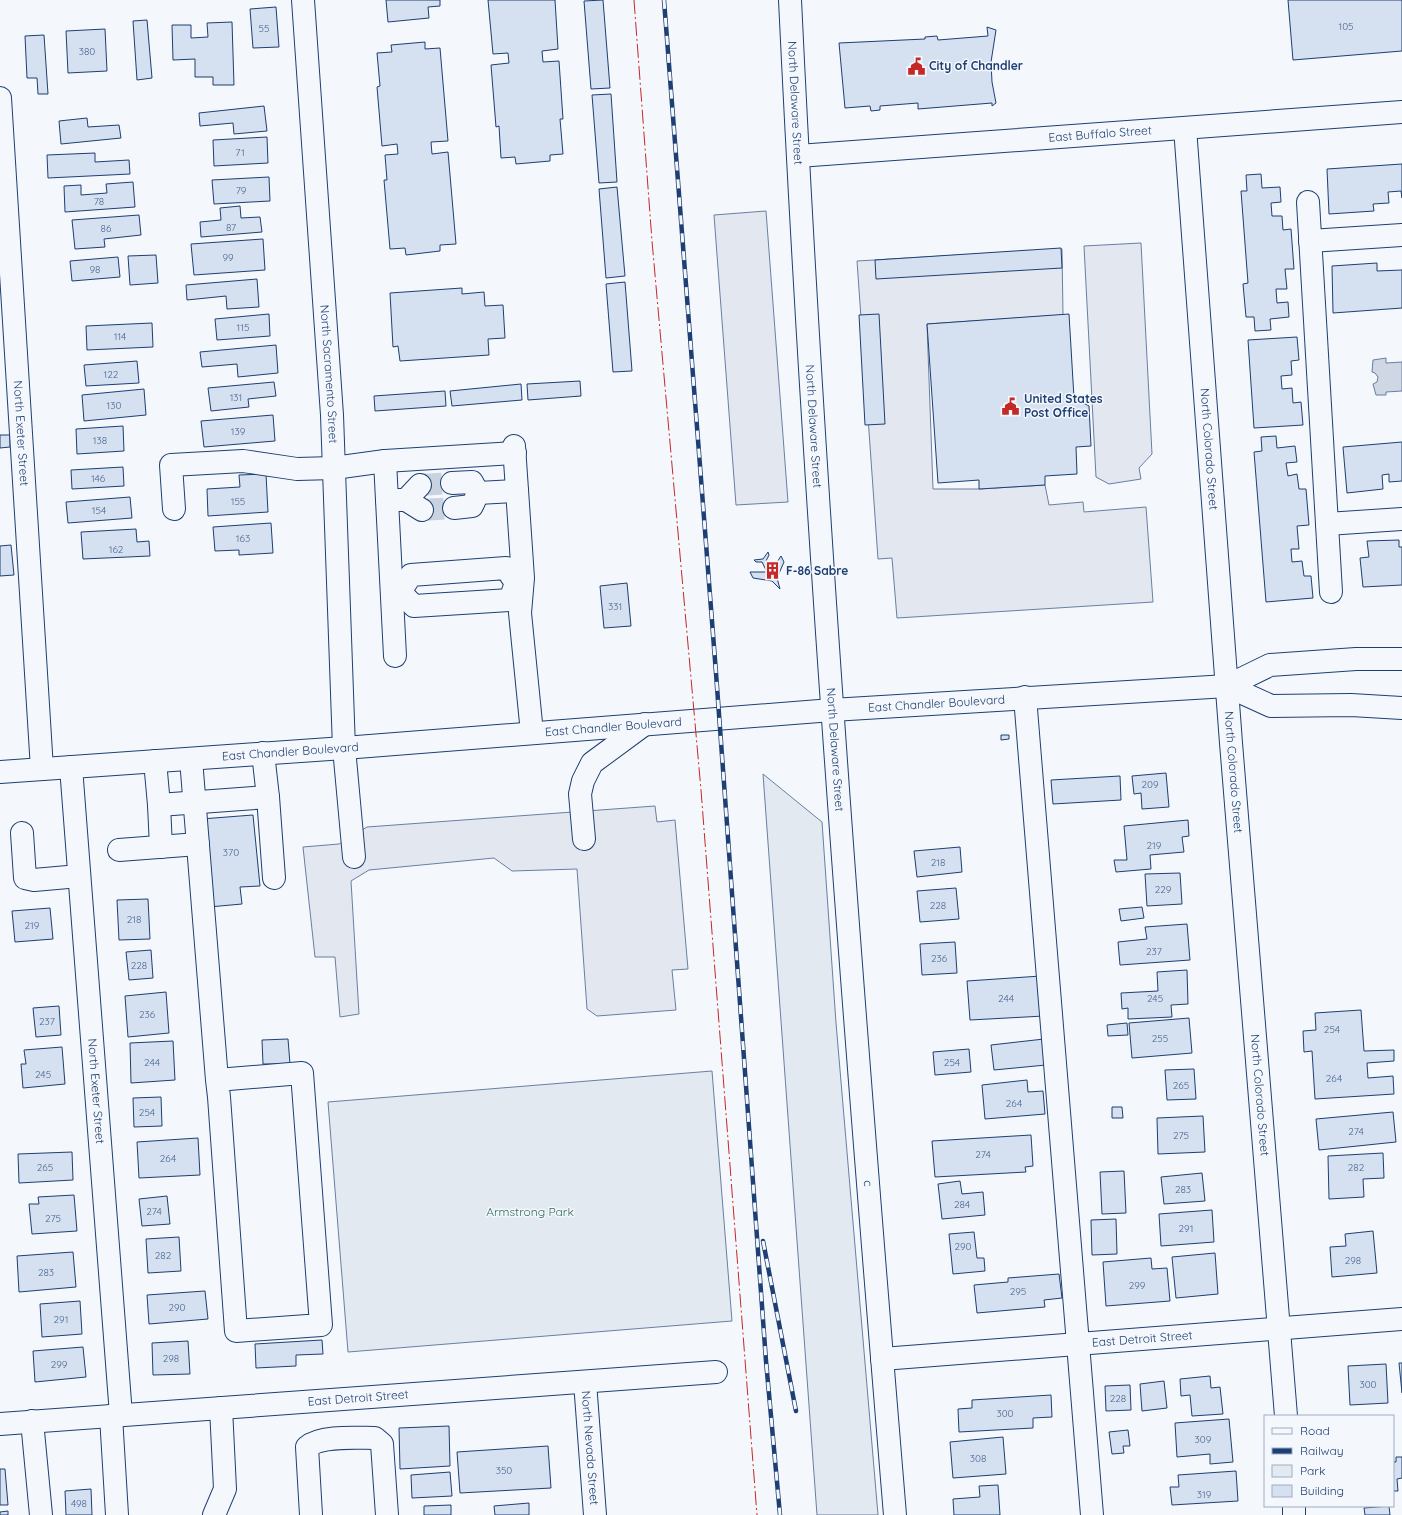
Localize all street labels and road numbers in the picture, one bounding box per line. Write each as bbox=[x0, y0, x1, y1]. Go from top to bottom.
street label: North Delaware Street bbox=[785, 41, 806, 165]
street label: East Buffalo Street bbox=[1048, 122, 1152, 145]
street label: North Sacramento Street bbox=[317, 304, 341, 444]
street label: North Delaware Street bbox=[803, 364, 825, 489]
street label: North Exeter Street bbox=[11, 380, 32, 486]
street label: North Colorado Street bbox=[1197, 388, 1222, 511]
street label: North Delaware Street bbox=[824, 687, 848, 812]
street label: East Chandler Boulevard bbox=[868, 692, 1005, 715]
street label: North Colorado Street bbox=[1222, 711, 1246, 834]
street label: East Chandler Boulevard bbox=[544, 714, 682, 739]
street label: East Chandler Boulevard bbox=[221, 739, 359, 764]
street label: North Colorado Street bbox=[1248, 1034, 1273, 1157]
street label: North Exeter Street bbox=[85, 1038, 108, 1144]
street label: c bbox=[861, 1180, 876, 1187]
street label: East Detroit Street bbox=[1091, 1327, 1193, 1350]
street label: East Detroit Street bbox=[307, 1386, 409, 1409]
street label: North Nevada Street bbox=[579, 1390, 602, 1505]

